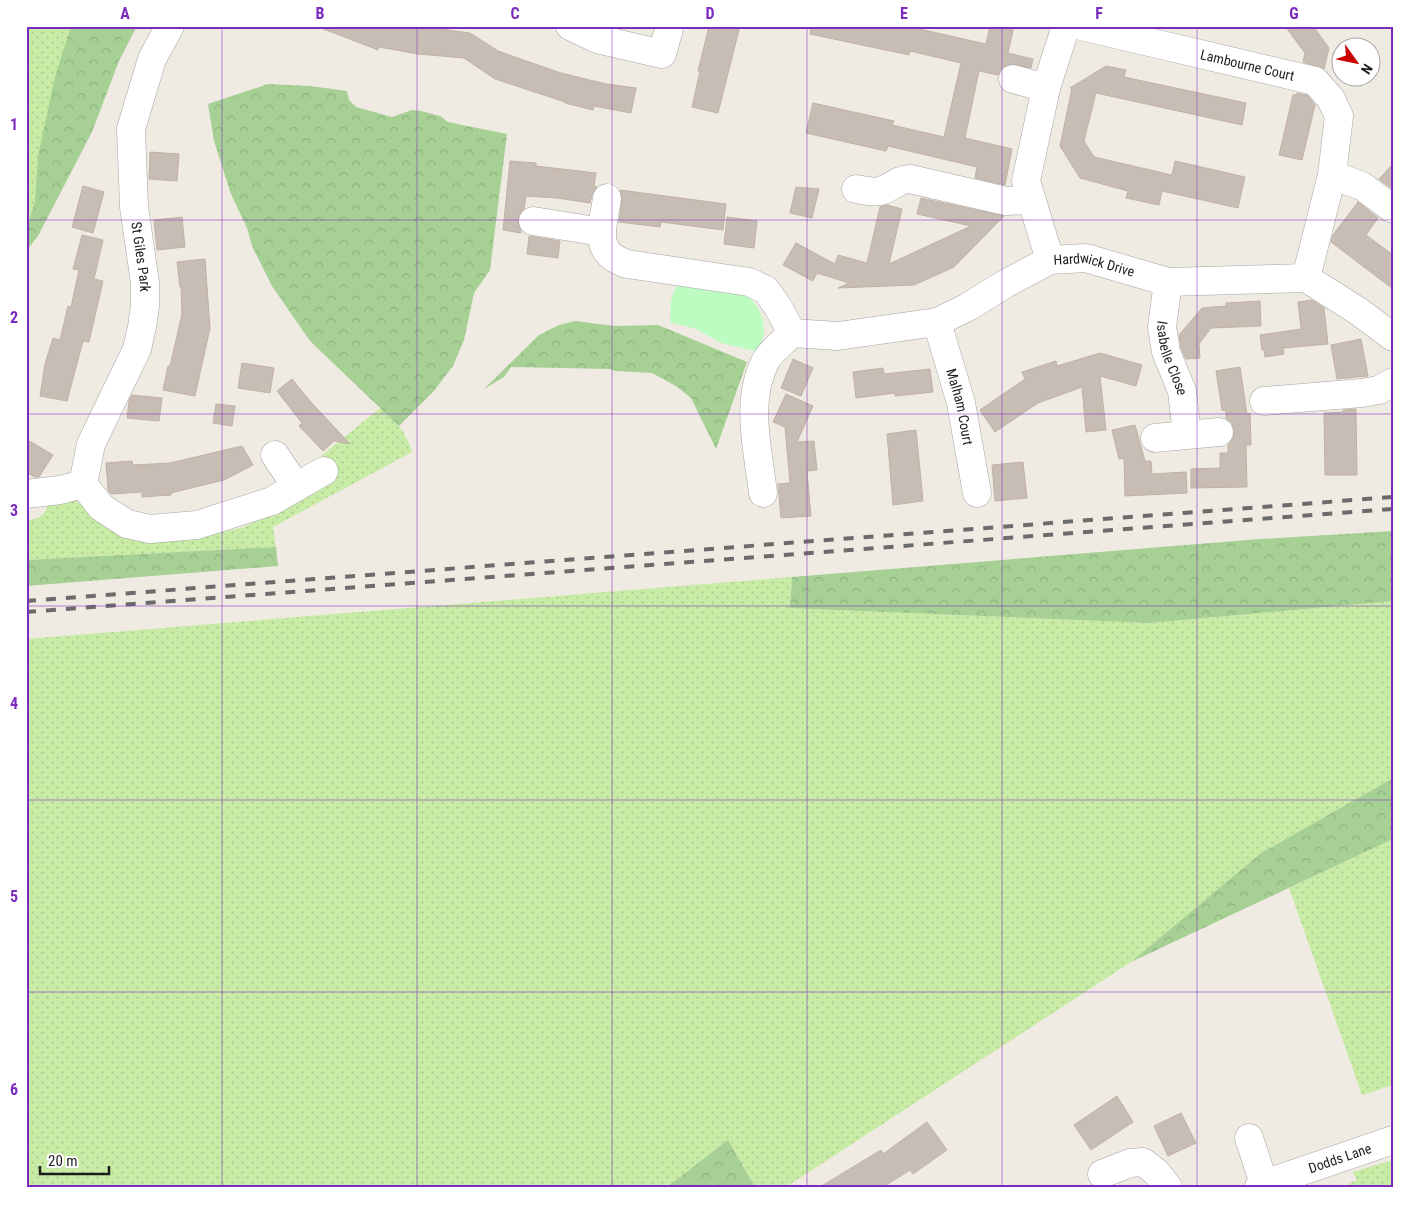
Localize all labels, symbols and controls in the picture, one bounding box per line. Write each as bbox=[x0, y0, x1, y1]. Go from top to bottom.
text: A bbox=[120, 4, 130, 23]
text: B bbox=[316, 4, 325, 23]
text: C bbox=[510, 4, 520, 23]
text: D bbox=[705, 4, 715, 23]
text: E bbox=[900, 4, 908, 23]
text: F bbox=[1095, 4, 1103, 23]
text: G bbox=[1289, 4, 1299, 23]
north arrow bbox=[1332, 38, 1382, 88]
street label: Lambourne Court bbox=[1199, 46, 1296, 84]
text: N bbox=[1358, 61, 1376, 77]
text: 1 bbox=[10, 115, 18, 134]
street label: St Giles Park bbox=[128, 221, 153, 292]
street label: Hardwick Drive bbox=[1053, 250, 1137, 280]
text: 2 bbox=[10, 308, 18, 327]
street label: Isabelle Close bbox=[1154, 320, 1190, 396]
street label: Malham Court bbox=[943, 367, 976, 446]
text: 3 bbox=[10, 501, 18, 520]
text: 4 bbox=[10, 694, 18, 713]
text: 5 bbox=[10, 887, 18, 906]
text: 6 bbox=[10, 1080, 18, 1099]
street label: Dodds Lane bbox=[1306, 1140, 1374, 1176]
scale bar bbox=[40, 1143, 109, 1175]
text: 20 m bbox=[48, 1152, 78, 1170]

